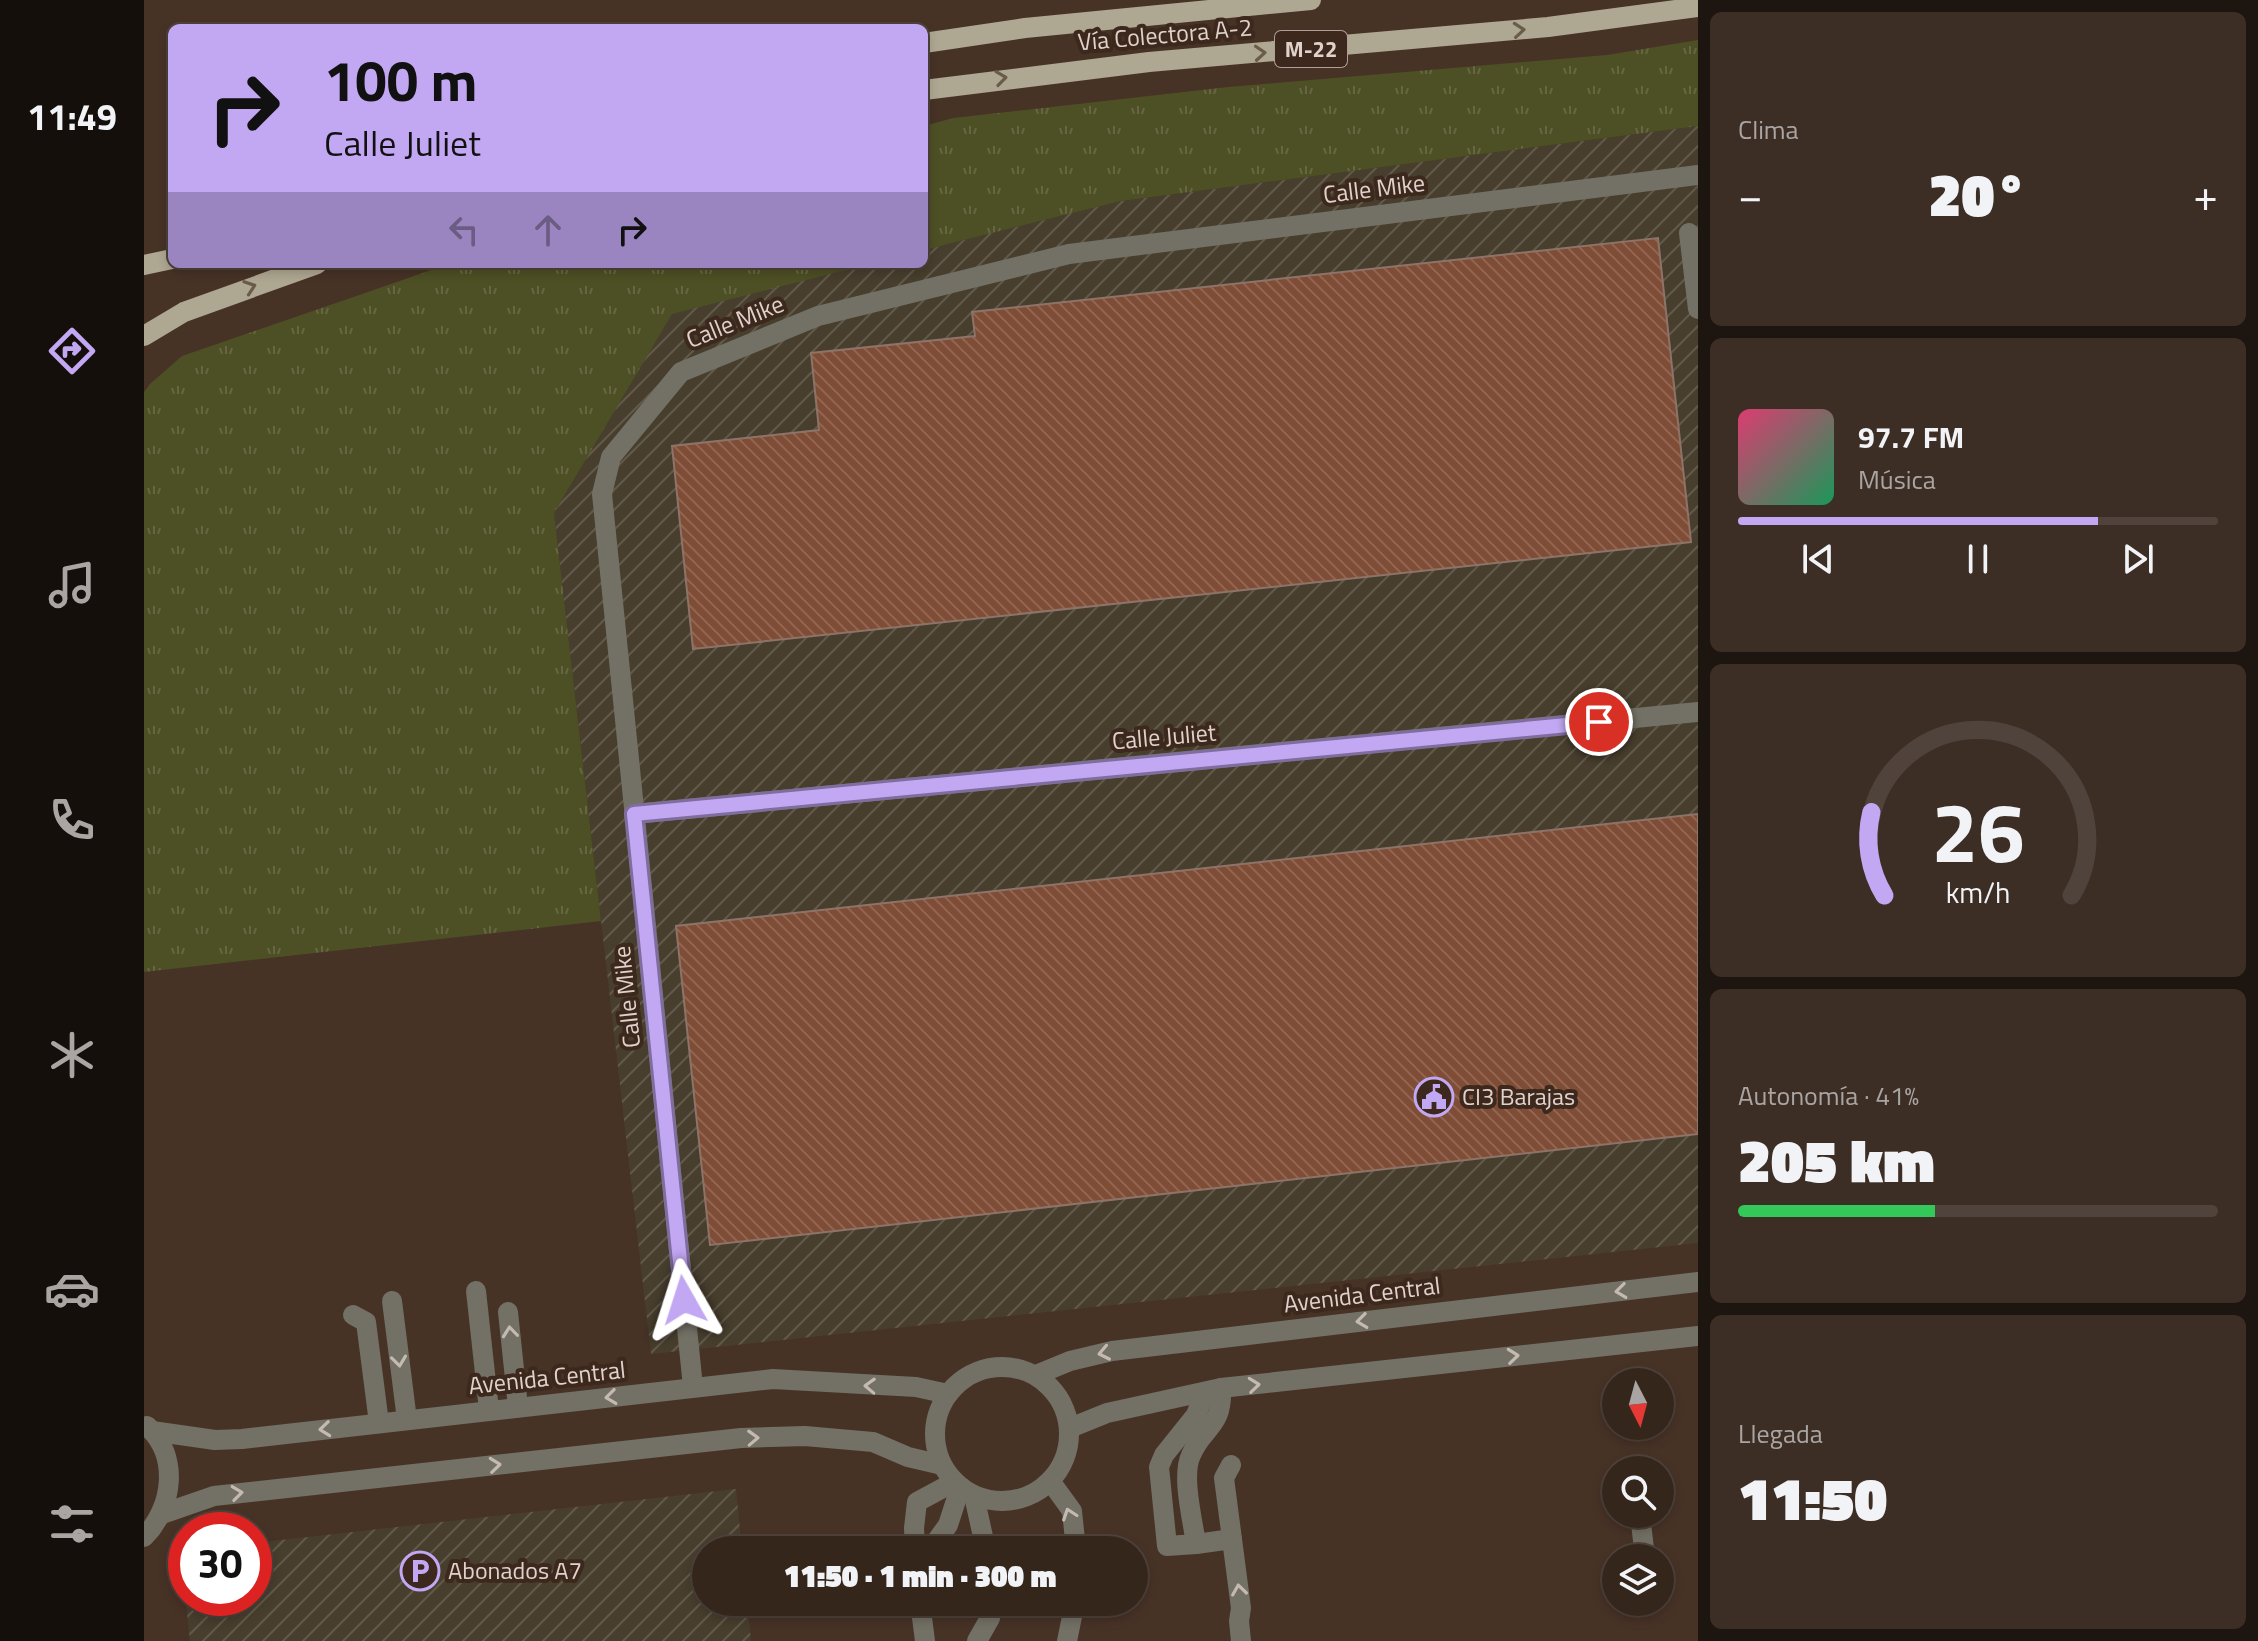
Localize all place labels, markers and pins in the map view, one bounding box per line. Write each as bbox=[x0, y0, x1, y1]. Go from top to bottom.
pin bbox=[1565, 688, 1633, 756]
public building icon: CI3 Barajas bbox=[1413, 1076, 1455, 1118]
place label: CI3 Barajas bbox=[1462, 1078, 1575, 1114]
parking icon: Abonados A7 bbox=[399, 1550, 441, 1592]
place label: Abonados A7 bbox=[448, 1552, 582, 1588]

